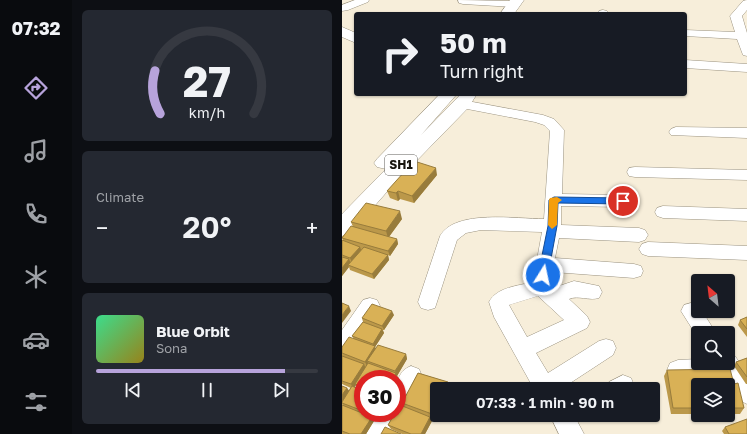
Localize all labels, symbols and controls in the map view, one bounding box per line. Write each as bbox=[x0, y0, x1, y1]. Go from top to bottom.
text: 07:32 bbox=[11, 17, 61, 39]
text: 50 m bbox=[440, 26, 507, 59]
icon: right bbox=[374, 28, 426, 80]
text: 27 bbox=[183, 55, 231, 105]
text: Turn right bbox=[440, 60, 524, 82]
icon: directions bbox=[22, 74, 50, 102]
text: km/h bbox=[189, 103, 225, 120]
icon: music bbox=[22, 137, 50, 165]
road number: SH1 bbox=[385, 155, 417, 175]
pin bbox=[606, 184, 640, 218]
text: Climate bbox=[96, 189, 144, 205]
icon: arrive bbox=[612, 190, 634, 212]
icon: phone bbox=[22, 200, 50, 228]
text: 20° bbox=[183, 209, 231, 245]
text: − bbox=[96, 214, 108, 241]
text: + bbox=[306, 214, 318, 241]
position arrow bbox=[522, 254, 564, 296]
icon: climate bbox=[22, 263, 50, 291]
north arrow bbox=[691, 274, 735, 318]
map controls bbox=[691, 274, 735, 422]
text: Blue Orbit bbox=[156, 322, 230, 340]
icon: car bbox=[22, 326, 50, 354]
button: search bbox=[691, 326, 735, 370]
text: Sona bbox=[156, 340, 187, 356]
speed limit sign: 30 bbox=[354, 370, 406, 422]
button: layers bbox=[691, 378, 735, 422]
icon: previous bbox=[122, 379, 144, 401]
icon: pause bbox=[196, 379, 218, 401]
icon: next bbox=[270, 379, 292, 401]
icon: filters bbox=[22, 388, 50, 416]
text: 07:33 · 1 min · 90 m bbox=[476, 393, 614, 411]

